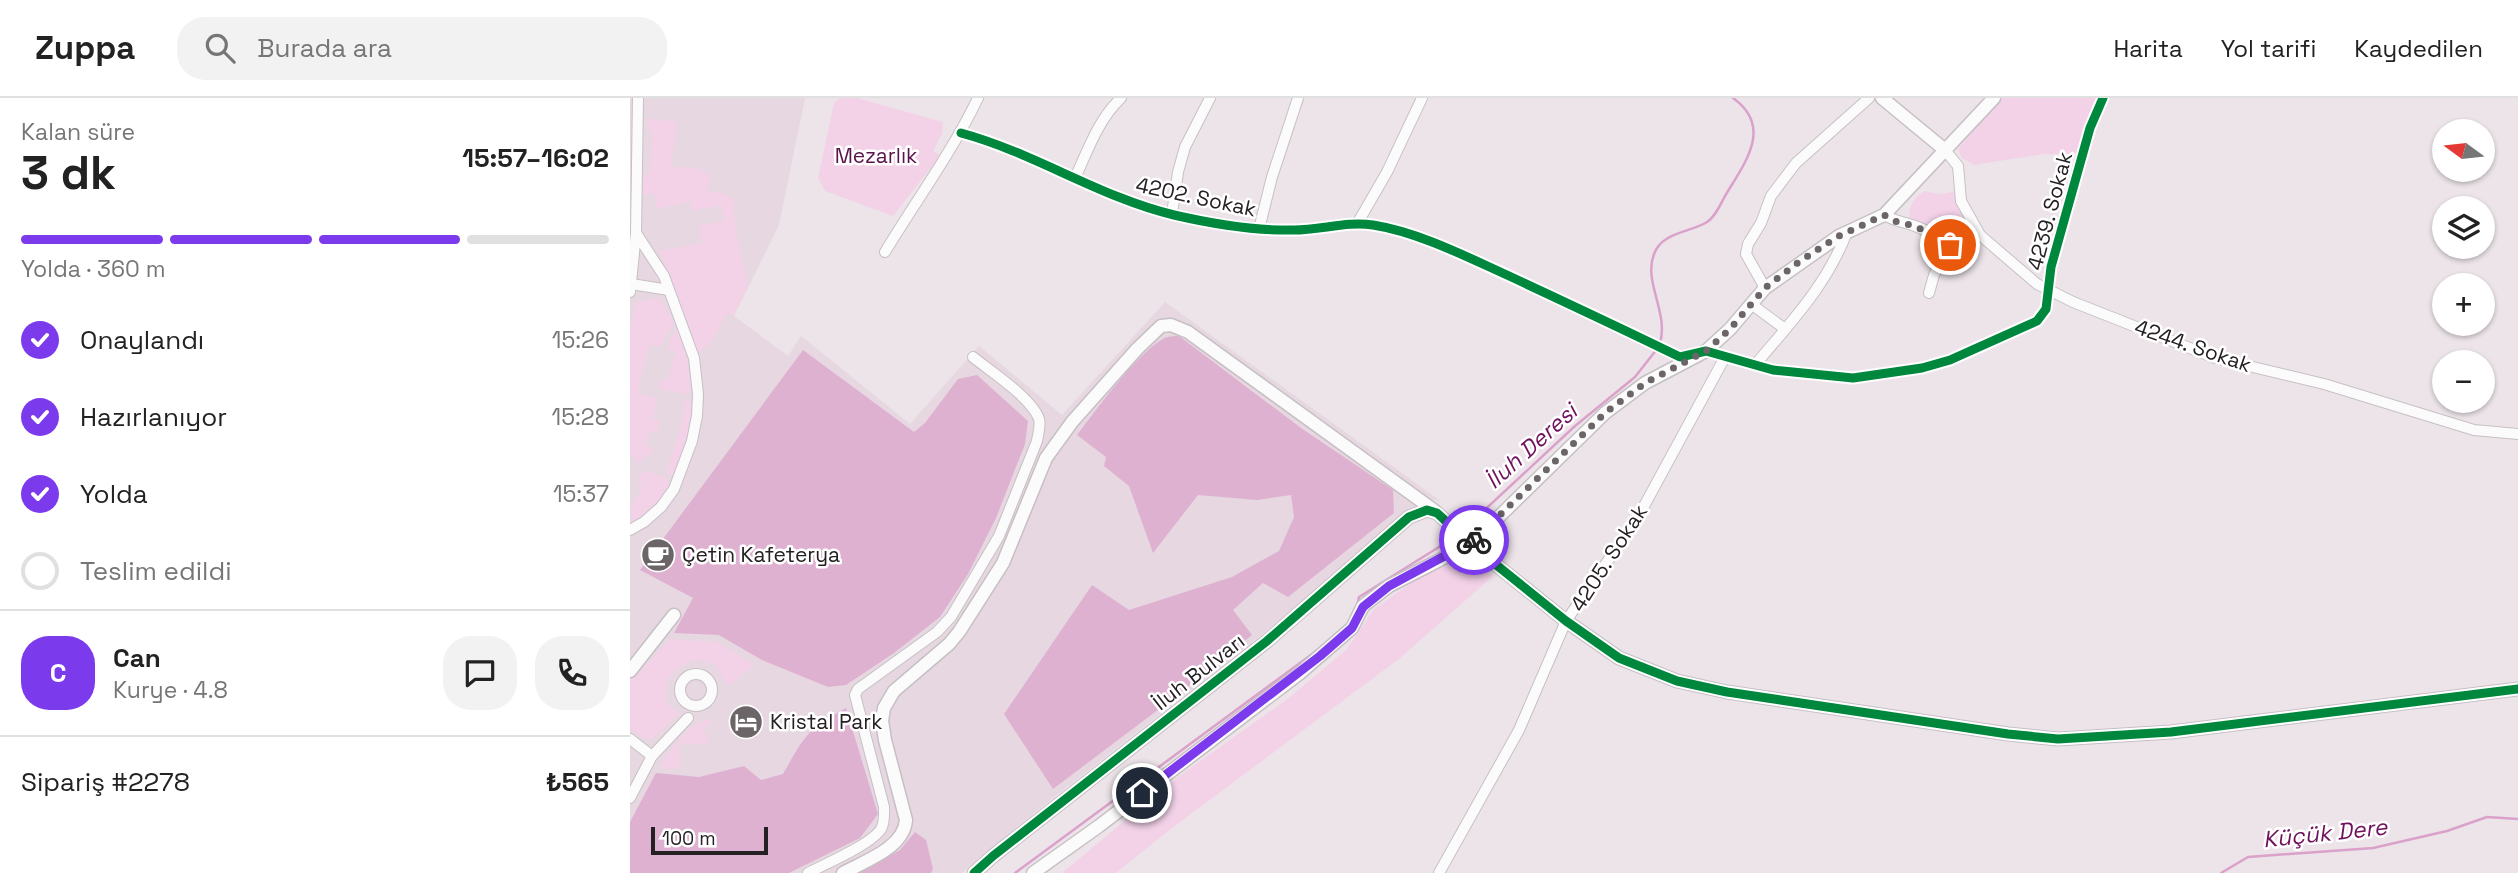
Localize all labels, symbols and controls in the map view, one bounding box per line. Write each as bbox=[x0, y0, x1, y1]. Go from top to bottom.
search box bbox=[177, 17, 667, 80]
text: Zuppa bbox=[35, 27, 135, 69]
icon: search bbox=[201, 29, 239, 67]
text: Burada ara bbox=[257, 31, 392, 65]
text: Harita bbox=[2113, 33, 2183, 64]
text: Yol tarifi bbox=[2221, 33, 2316, 64]
text: Kaydedilen bbox=[2354, 33, 2483, 64]
text: Kalan süre bbox=[21, 117, 135, 147]
north arrow bbox=[2432, 119, 2496, 182]
map controls bbox=[2432, 119, 2495, 413]
text: 15:57–16:02 bbox=[462, 141, 609, 175]
park label: Mezarlık bbox=[835, 142, 917, 169]
text: 3 dk bbox=[21, 144, 116, 202]
street label: 4239. Sokak bbox=[2021, 149, 2078, 273]
street label: 4202. Sokak bbox=[1134, 171, 1259, 222]
button: layers bbox=[2432, 196, 2495, 259]
pin bbox=[1920, 215, 1980, 275]
icon: bag bbox=[1931, 226, 1969, 264]
text: Yolda · 360 m bbox=[21, 254, 165, 284]
button: + bbox=[2432, 273, 2495, 336]
street label: 4244. Sokak bbox=[2131, 313, 2255, 378]
icon: check bbox=[21, 321, 59, 359]
text: Onaylandı bbox=[80, 323, 204, 357]
text: 15:26 bbox=[552, 325, 609, 355]
button: − bbox=[2432, 350, 2495, 413]
water label: İluh Deresi bbox=[1479, 395, 1585, 495]
icon: check bbox=[21, 398, 59, 436]
text: Hazırlanıyor bbox=[80, 400, 227, 434]
text: 15:28 bbox=[552, 402, 609, 432]
icon: check bbox=[21, 475, 59, 513]
text: Yolda bbox=[80, 477, 148, 511]
text: 15:37 bbox=[553, 479, 609, 509]
street label: 4205. Sokak bbox=[1564, 499, 1653, 616]
courier bbox=[1439, 505, 1509, 575]
icon: bike bbox=[1455, 521, 1493, 559]
cafe icon: Çetin Kafeterya bbox=[639, 536, 677, 574]
place label: Çetin Kafeterya bbox=[682, 541, 840, 568]
text: Teslim edildi bbox=[80, 554, 232, 588]
street label: İluh Bulvarı bbox=[1147, 627, 1250, 716]
button: chat bbox=[443, 636, 517, 710]
button: phone bbox=[535, 636, 609, 710]
text: Can bbox=[113, 641, 161, 675]
text: C bbox=[50, 656, 66, 690]
text: Kurye · 4.8 bbox=[113, 675, 228, 705]
hotel icon: Kristal Park bbox=[727, 703, 765, 741]
place label: Kristal Park bbox=[770, 708, 883, 735]
pin bbox=[1112, 763, 1172, 823]
text: Sipariş #2278 bbox=[21, 765, 190, 799]
text: ₺565 bbox=[546, 765, 609, 799]
icon: home bbox=[1123, 774, 1161, 812]
water label: Küçük Dere bbox=[2261, 811, 2390, 854]
scale bar bbox=[651, 824, 768, 856]
text: 100 m bbox=[662, 826, 716, 851]

